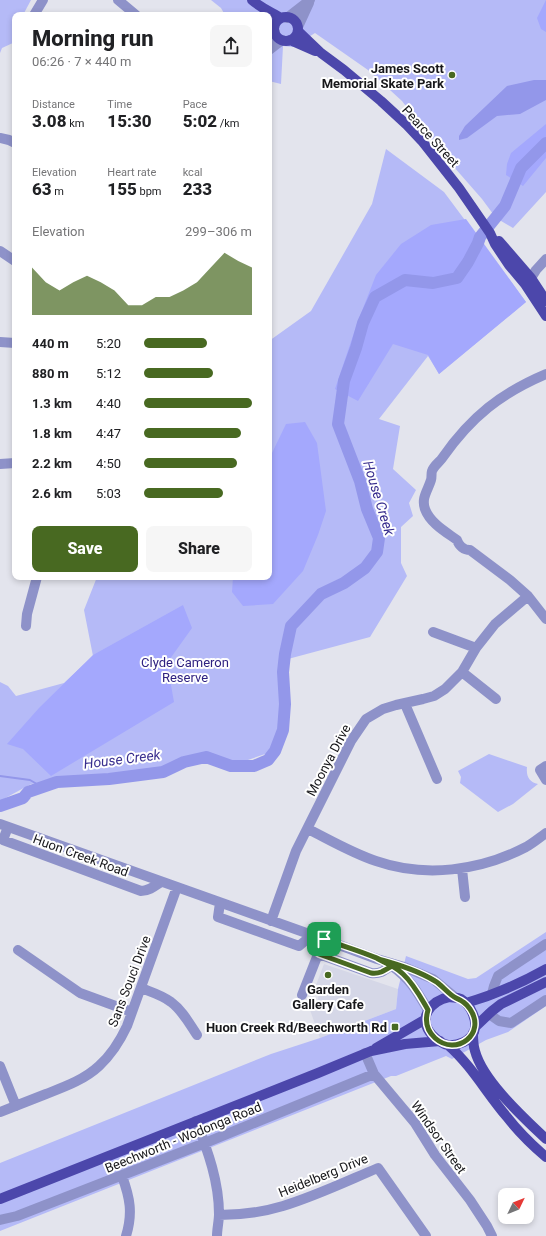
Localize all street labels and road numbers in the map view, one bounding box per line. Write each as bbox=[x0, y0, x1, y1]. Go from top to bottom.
street label: Pearce Street bbox=[399, 102, 462, 170]
street label: Moonya Drive bbox=[303, 722, 354, 799]
street label: Huon Creek Road bbox=[31, 831, 131, 880]
street label: Sans Souci Drive bbox=[105, 933, 154, 1029]
street label: Windsor Street bbox=[408, 1098, 469, 1177]
street label: Beechworth - Wodonga Road bbox=[103, 1099, 264, 1176]
street label: Heidelberg Drive bbox=[276, 1151, 370, 1200]

